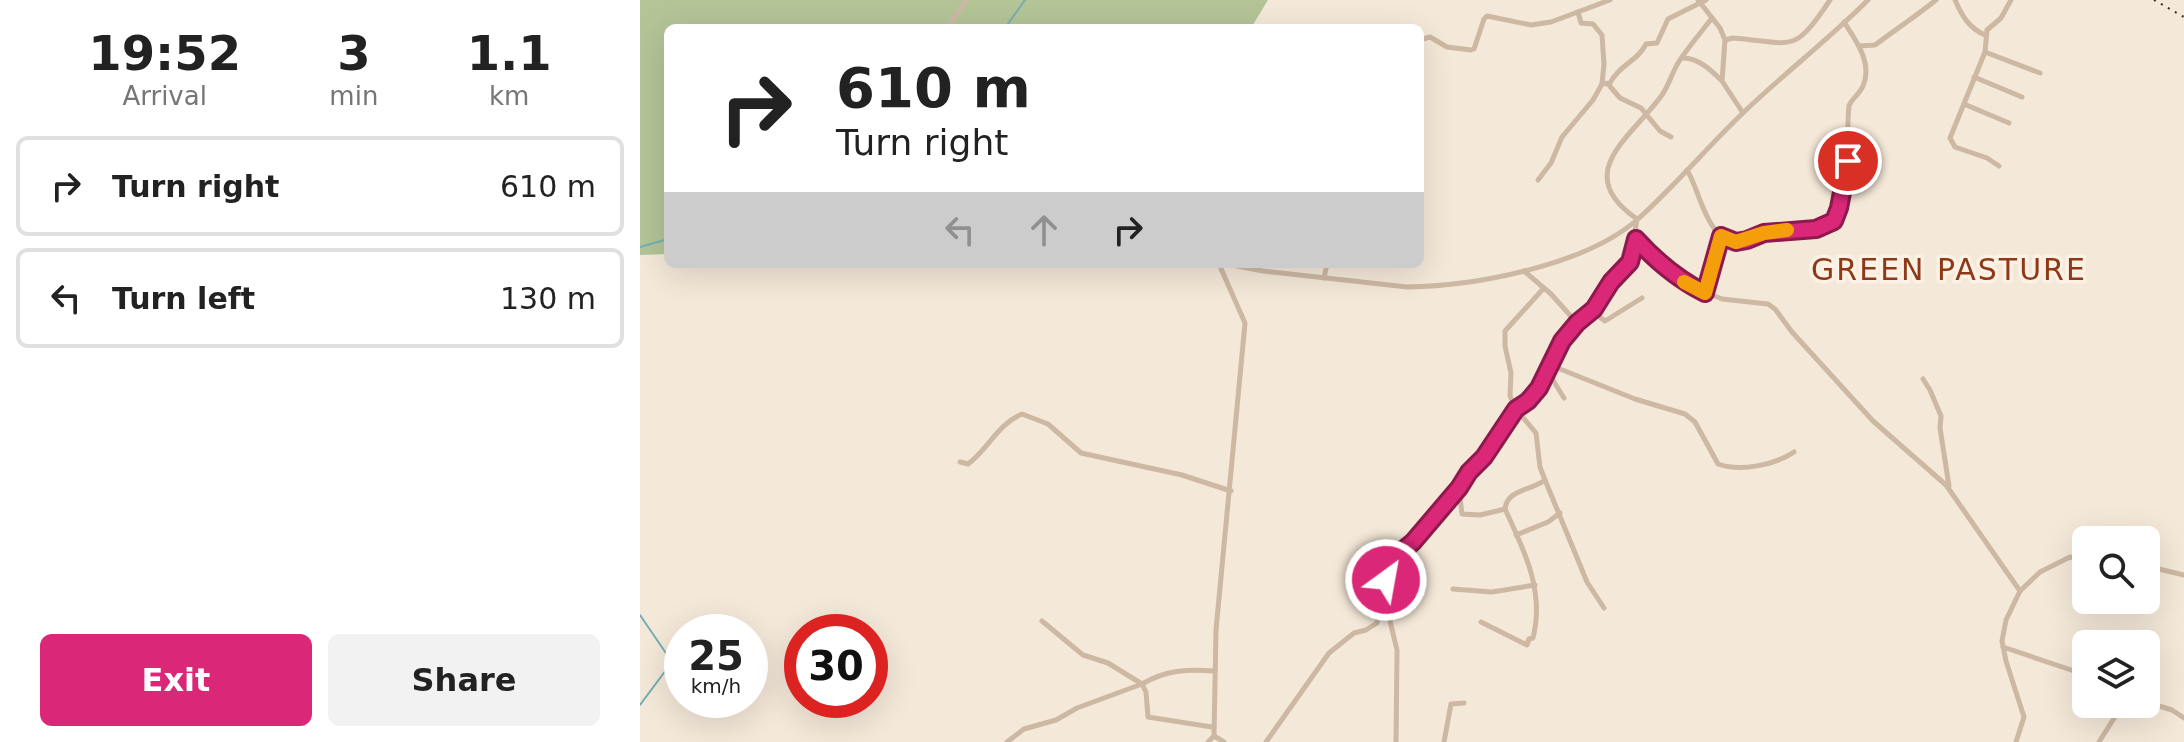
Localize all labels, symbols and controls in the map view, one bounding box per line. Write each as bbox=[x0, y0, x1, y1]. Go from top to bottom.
text: 19:52 bbox=[88, 25, 241, 81]
text: 3 bbox=[337, 25, 371, 81]
text: 1.1 bbox=[467, 25, 552, 81]
text: 610 m bbox=[836, 55, 1031, 120]
icon: right bbox=[704, 56, 808, 160]
text: Arrival bbox=[122, 81, 207, 111]
text: min bbox=[329, 81, 378, 111]
text: km bbox=[489, 81, 529, 111]
text: Turn right bbox=[836, 122, 1008, 163]
pin bbox=[1814, 127, 1882, 195]
icon: arrive bbox=[1826, 139, 1870, 183]
icon: right bbox=[44, 164, 88, 208]
text: Turn right bbox=[112, 169, 279, 204]
text: 610 m bbox=[500, 169, 596, 204]
icon: left bbox=[938, 208, 982, 252]
icon: ahead bbox=[1022, 208, 1066, 252]
icon: right bbox=[1106, 208, 1150, 252]
district label: GREEN PASTURE bbox=[1811, 252, 2087, 287]
icon: left bbox=[44, 276, 88, 320]
text: Turn left bbox=[112, 281, 255, 316]
text: 130 m bbox=[500, 281, 596, 316]
map controls bbox=[2072, 526, 2160, 718]
button: search bbox=[2072, 526, 2160, 614]
position arrow bbox=[1344, 538, 1428, 622]
speed limit sign: 30 bbox=[784, 614, 888, 718]
button: layers bbox=[2072, 630, 2160, 718]
text: 25 bbox=[688, 633, 744, 679]
button: Exit bbox=[40, 634, 312, 726]
button: Share bbox=[328, 634, 600, 726]
text: km/h bbox=[691, 674, 741, 698]

